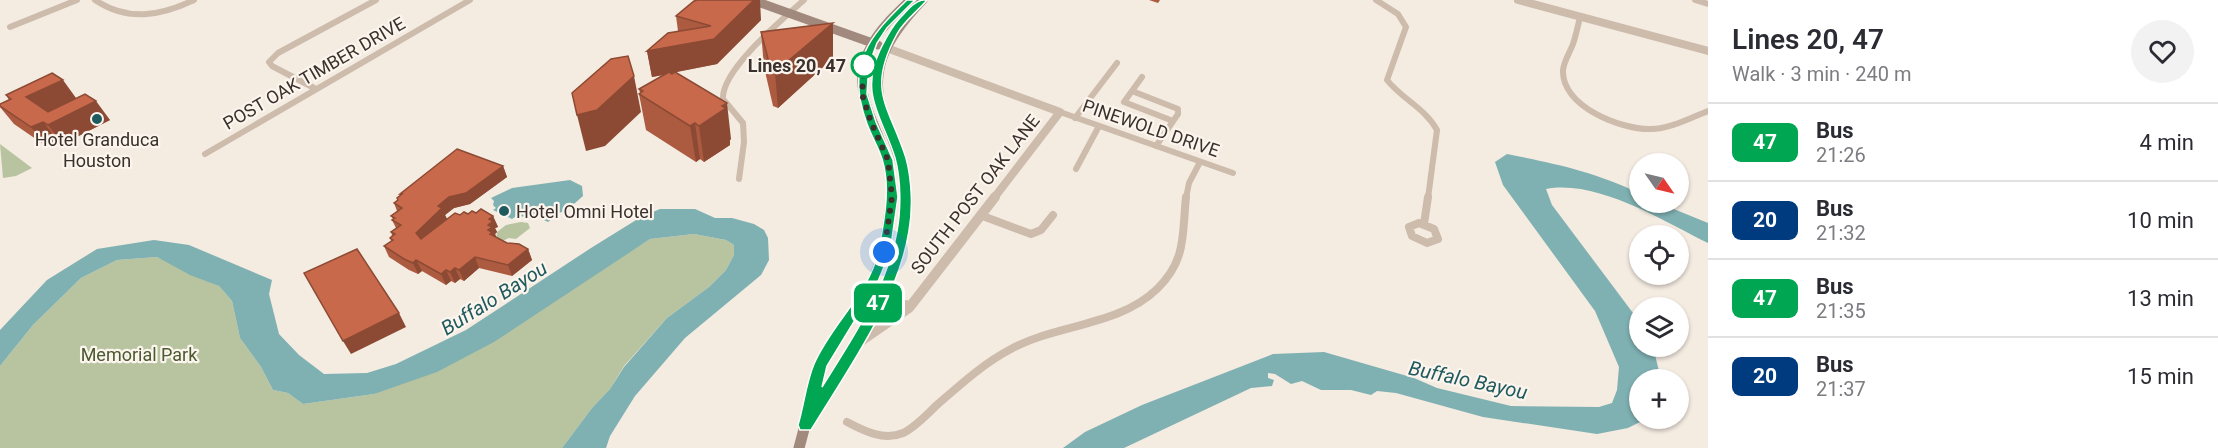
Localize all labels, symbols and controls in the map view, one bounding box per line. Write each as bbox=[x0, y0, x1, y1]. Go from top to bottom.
street label: POST OAK TIMBER DRIVE bbox=[219, 12, 409, 134]
button: heart bbox=[2131, 20, 2194, 83]
text: Lines 20, 47 bbox=[1732, 23, 1884, 56]
marker: Lines 20, 47 bbox=[851, 52, 877, 78]
place label: Lines 20, 47 bbox=[748, 55, 846, 76]
text: Walk · 3 min · 240 m bbox=[1732, 62, 1911, 86]
street label: PINEWOLD DRIVE bbox=[1080, 95, 1222, 161]
street label: SOUTH POST OAK LANE bbox=[906, 110, 1044, 278]
marker: Hotel Granduca Houston bbox=[90, 112, 104, 126]
text: Bus bbox=[1816, 118, 1854, 143]
place label: Hotel Granduca Houston bbox=[35, 129, 159, 171]
text: 47 bbox=[1753, 130, 1777, 154]
text: 4 min bbox=[2139, 130, 2194, 155]
text: 21:26 bbox=[1816, 143, 1866, 167]
north arrow bbox=[1629, 153, 1689, 213]
map controls bbox=[1629, 153, 1689, 429]
text: Bus bbox=[1816, 196, 1854, 221]
place label: Hotel Omni Hotel bbox=[516, 201, 653, 222]
marker: Hotel Omni Hotel bbox=[497, 204, 511, 218]
text: 20 bbox=[1753, 208, 1777, 232]
text: 10 min bbox=[2127, 208, 2194, 233]
text: 21:32 bbox=[1816, 221, 1866, 245]
button: locate bbox=[1629, 225, 1689, 285]
your location bbox=[869, 237, 899, 267]
water label: Buffalo Bayou bbox=[436, 256, 552, 340]
text: Bus bbox=[1816, 274, 1854, 299]
line badge: 47 bbox=[851, 284, 905, 322]
text: 47 bbox=[1753, 286, 1777, 310]
text: 13 min bbox=[2127, 286, 2194, 311]
text: 47 bbox=[866, 291, 890, 315]
button: layers bbox=[1629, 297, 1689, 357]
text: 21:35 bbox=[1816, 299, 1866, 323]
park label: Memorial Park bbox=[81, 344, 198, 365]
text: Bus bbox=[1816, 352, 1854, 377]
water label: Buffalo Bayou bbox=[1406, 356, 1530, 404]
text: 20 bbox=[1753, 364, 1777, 388]
text: 15 min bbox=[2127, 364, 2194, 389]
button: + bbox=[1629, 369, 1689, 429]
text: 21:37 bbox=[1816, 377, 1866, 401]

